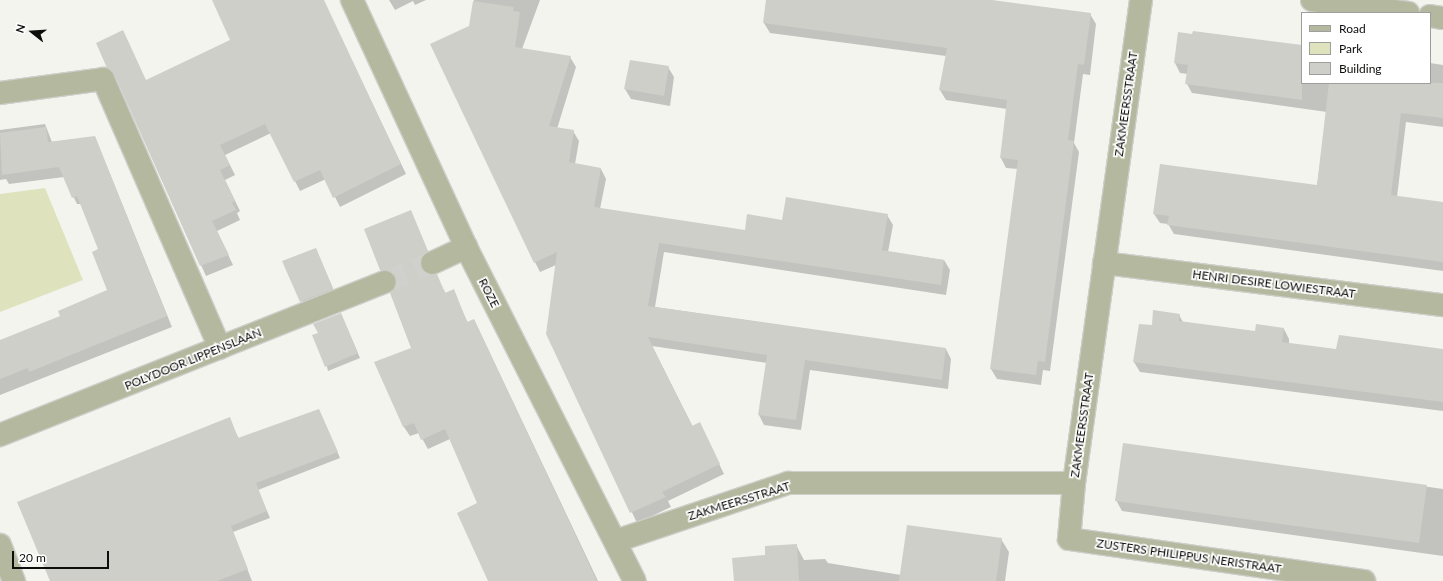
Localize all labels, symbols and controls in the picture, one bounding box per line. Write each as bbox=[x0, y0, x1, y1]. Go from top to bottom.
north arrow bbox=[12, 12, 52, 52]
legend bbox=[1301, 12, 1431, 84]
text: Road bbox=[1339, 21, 1366, 36]
text: N bbox=[13, 22, 28, 34]
text: Park bbox=[1339, 41, 1362, 56]
street label: ZAKMEERSSTRAAT bbox=[1111, 51, 1141, 157]
text: Building bbox=[1339, 61, 1382, 76]
street label: HENRI DESIRE LOWIESTRAAT bbox=[1192, 267, 1356, 301]
street label: ROZE bbox=[476, 276, 502, 310]
street label: POLYDOOR LIPPENSLAAN bbox=[122, 325, 264, 393]
street label: ZAKMEERSSTRAAT bbox=[1067, 372, 1097, 478]
street label: ZAKMEERSSTRAAT bbox=[686, 479, 792, 523]
street label: ZUSTERS PHILIPPUS NERISTRAAT bbox=[1096, 536, 1282, 576]
scale bar bbox=[14, 543, 111, 569]
text: 20 m bbox=[19, 550, 46, 565]

